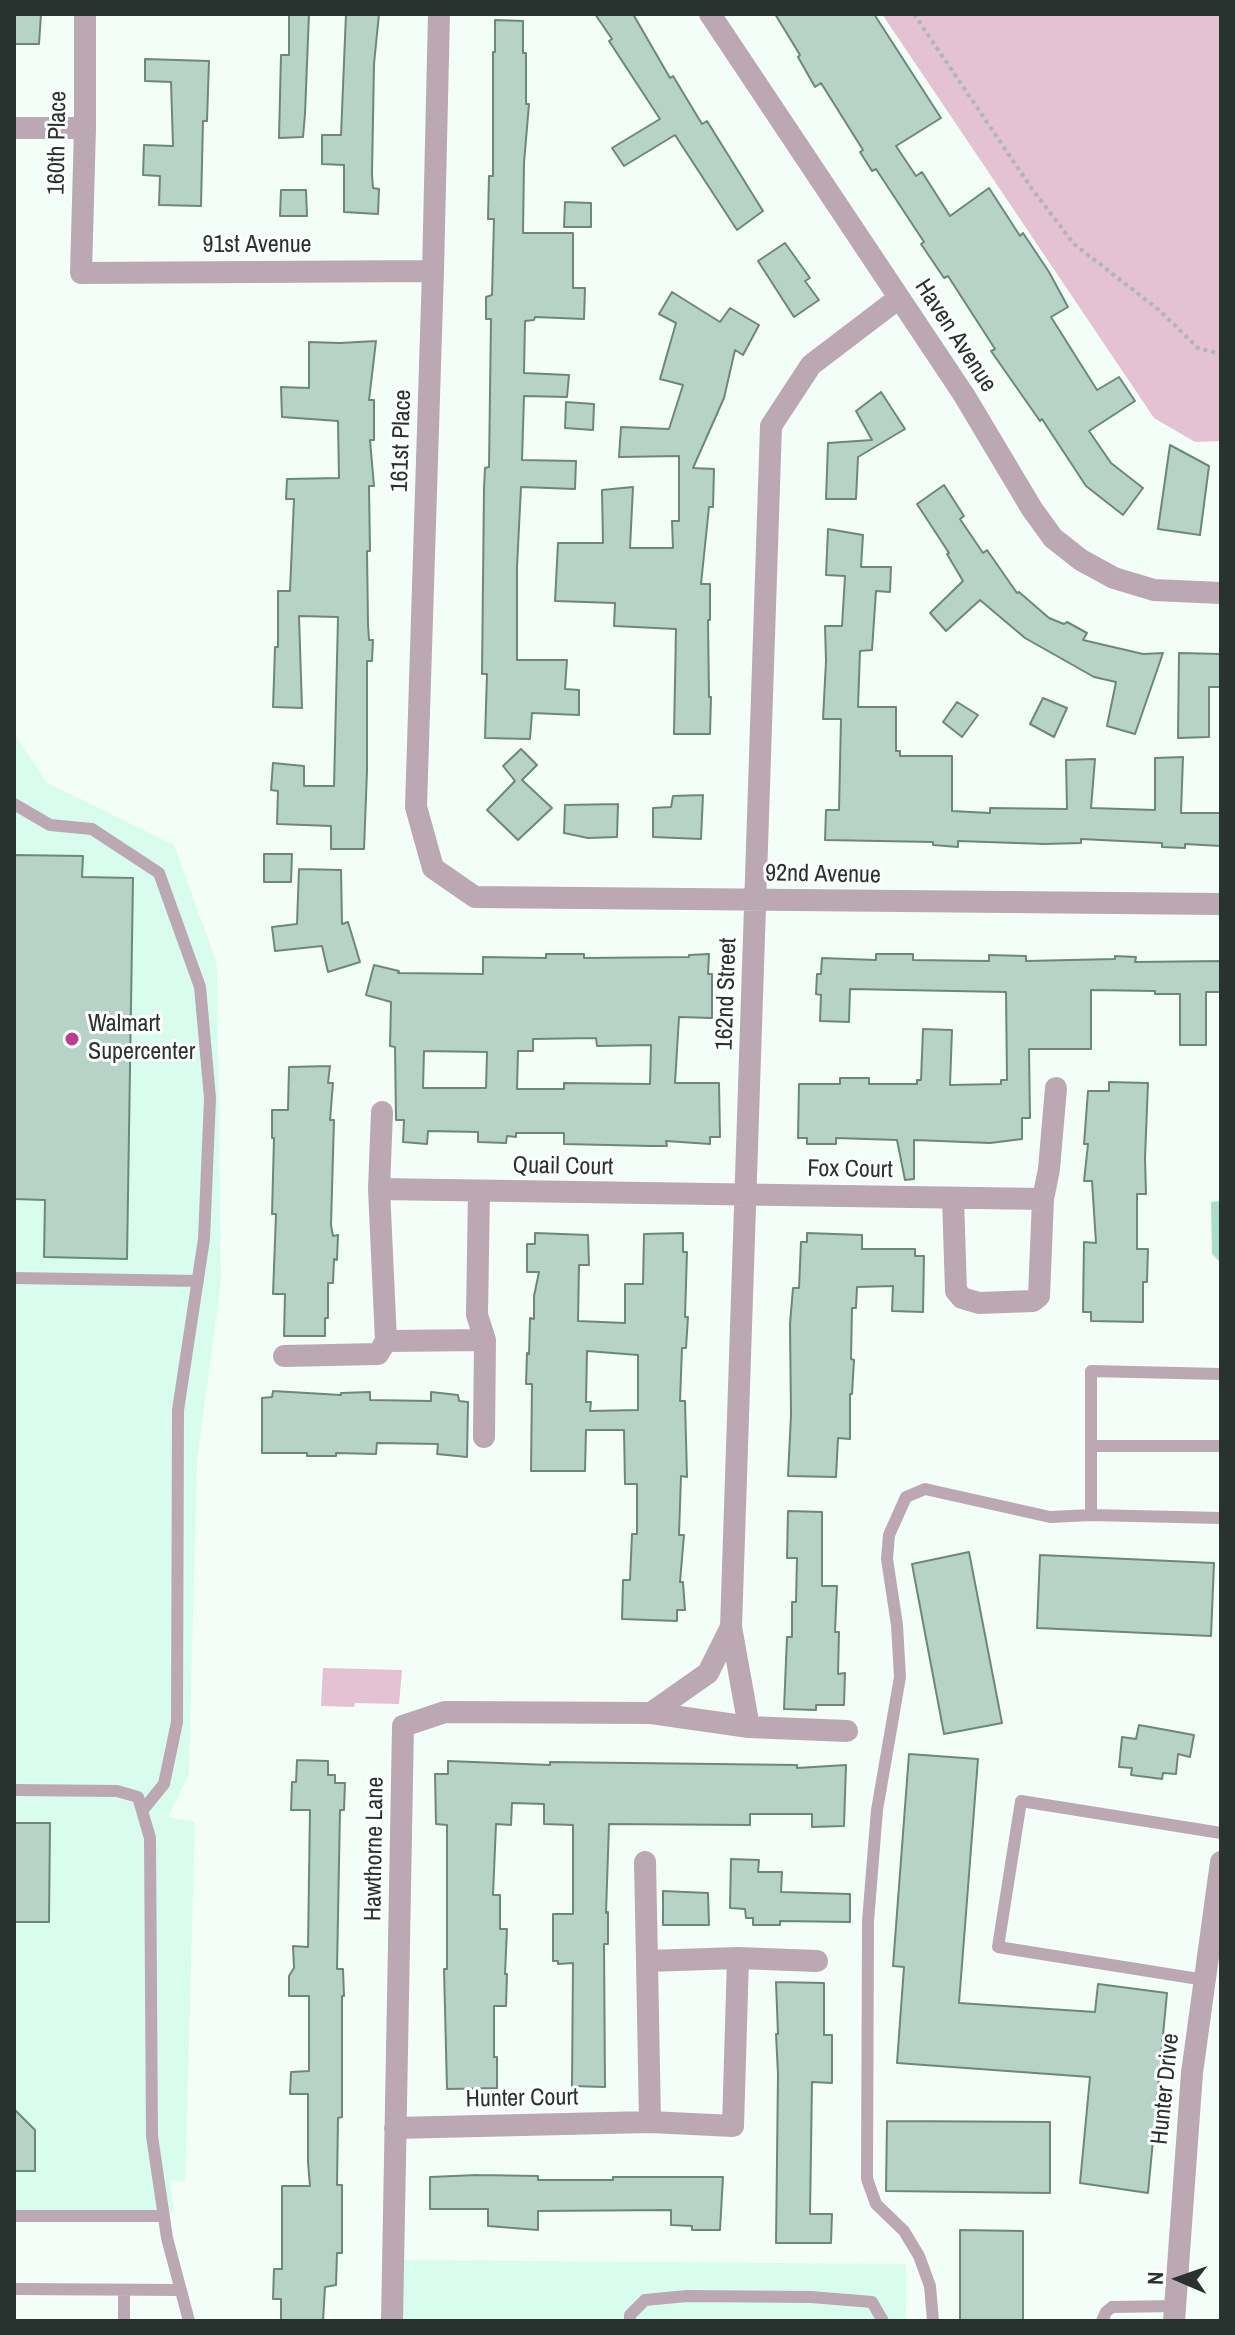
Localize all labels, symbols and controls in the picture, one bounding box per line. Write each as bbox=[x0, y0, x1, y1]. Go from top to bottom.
street label: 160th Place bbox=[43, 91, 73, 195]
street label: 91st Avenue bbox=[202, 232, 312, 260]
street label: Haven Avenue bbox=[908, 274, 1002, 398]
street label: 161st Place bbox=[386, 389, 418, 493]
street label: 92nd Avenue bbox=[765, 860, 881, 890]
street label: 162nd Street bbox=[711, 937, 743, 1051]
place label: Walmart Supercenter bbox=[88, 1011, 195, 1067]
marker: Walmart Supercenter bbox=[63, 1030, 81, 1048]
street label: Quail Court bbox=[512, 1152, 614, 1182]
street label: Fox Court bbox=[807, 1155, 893, 1185]
street label: Hawthorne Lane bbox=[359, 1777, 391, 1921]
street label: Hunter Drive bbox=[1146, 2032, 1186, 2146]
street label: Hunter Court bbox=[465, 2084, 579, 2114]
north arrow bbox=[1139, 2239, 1219, 2319]
text: N bbox=[1140, 2271, 1170, 2285]

